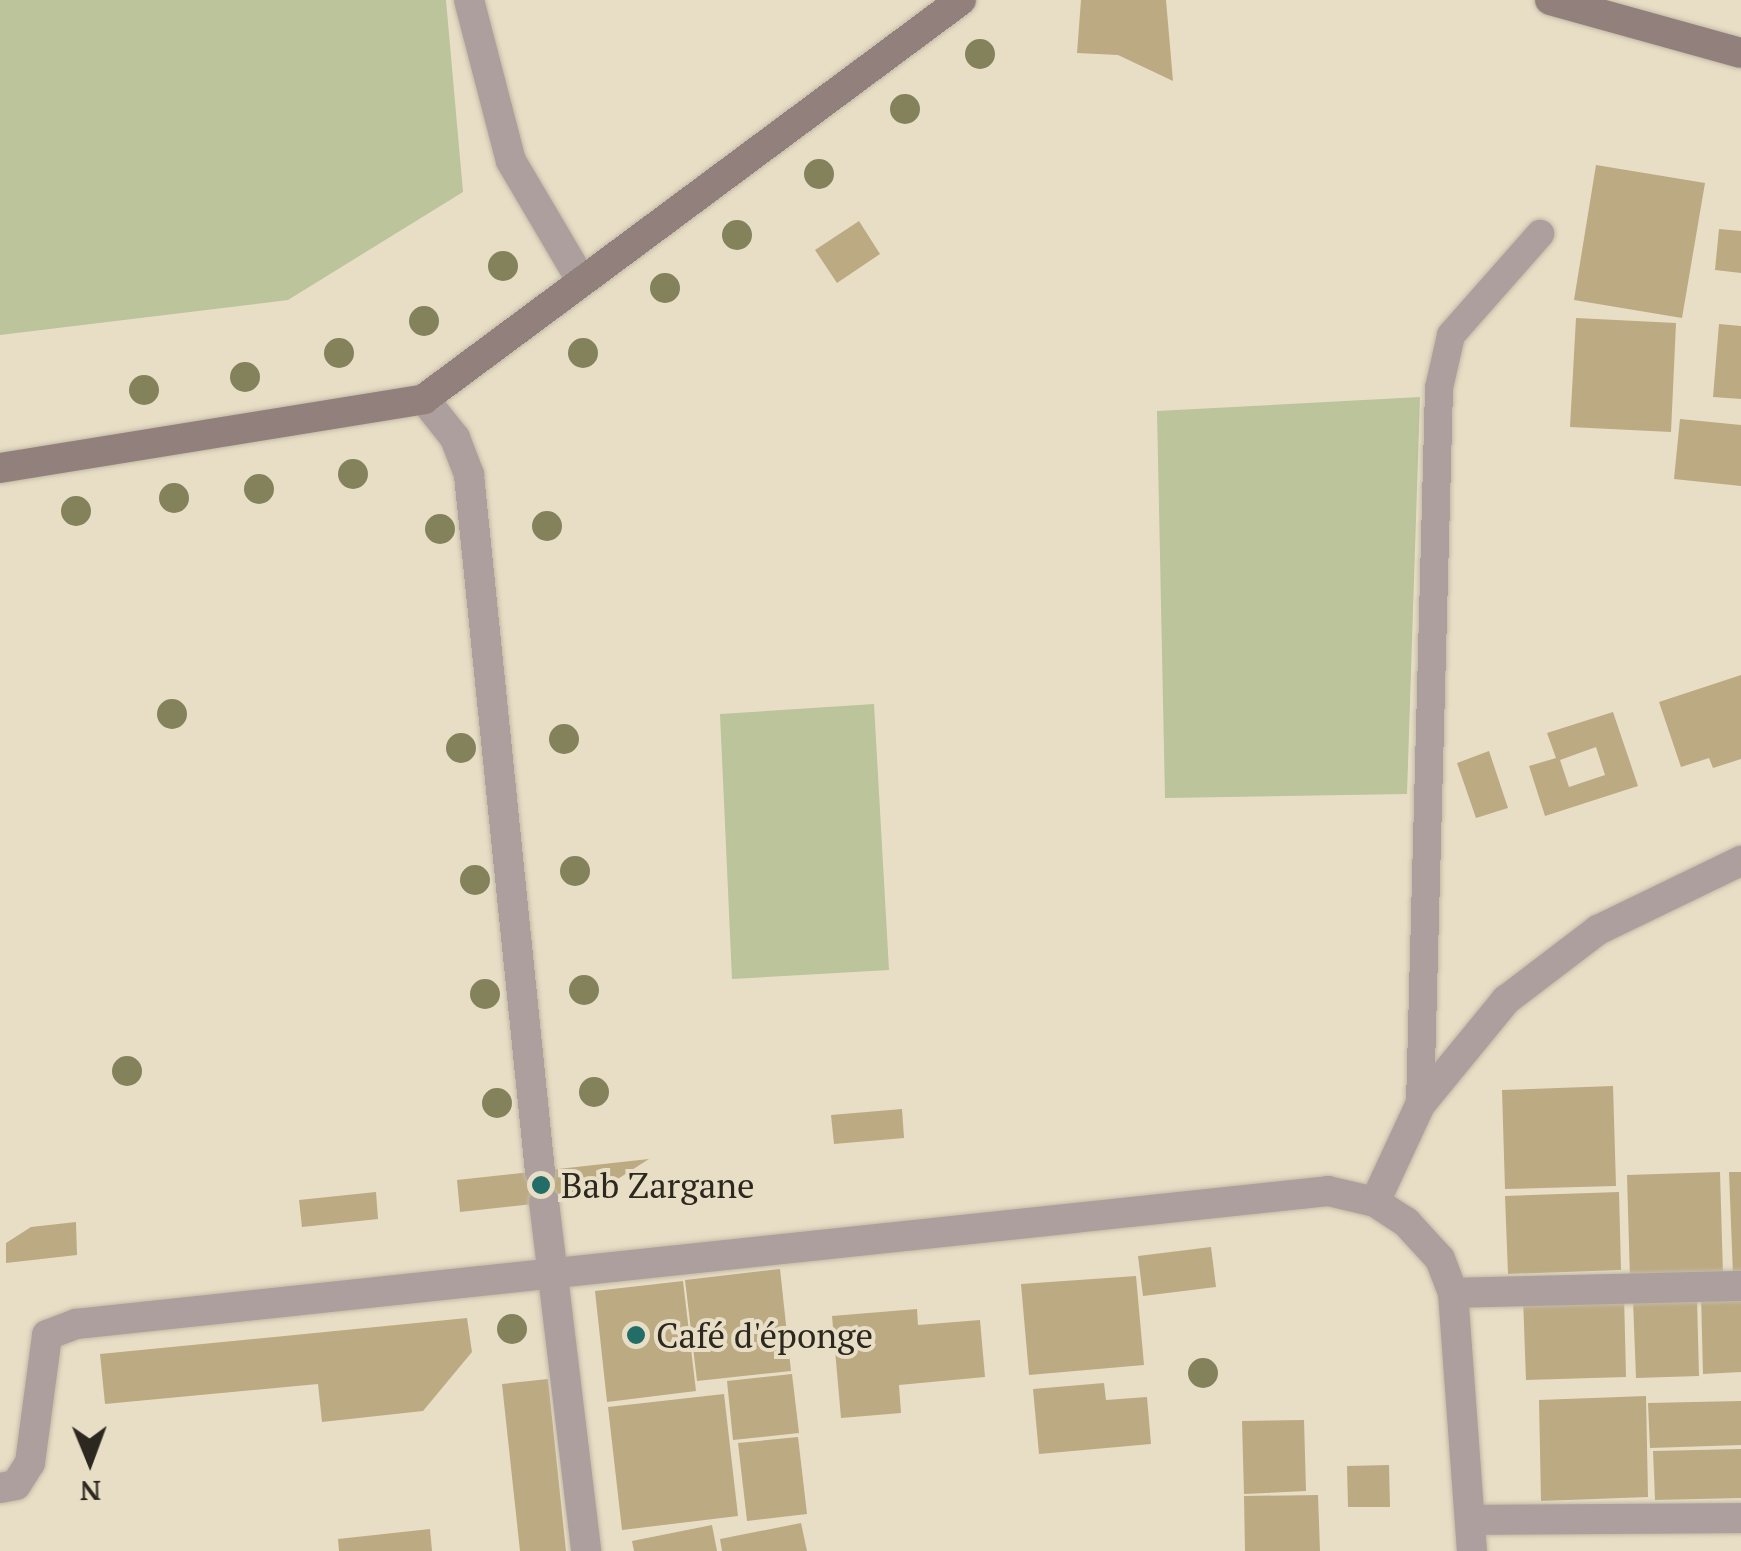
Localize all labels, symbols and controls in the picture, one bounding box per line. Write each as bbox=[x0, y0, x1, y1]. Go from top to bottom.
place label: Bab Zargane bbox=[561, 1164, 755, 1206]
marker: Bab Zargane bbox=[530, 1174, 552, 1196]
place label: Café d'éponge bbox=[656, 1314, 873, 1356]
marker: Café d'éponge bbox=[625, 1324, 647, 1346]
north arrow bbox=[40, 1411, 140, 1511]
text: N bbox=[80, 1473, 101, 1510]

